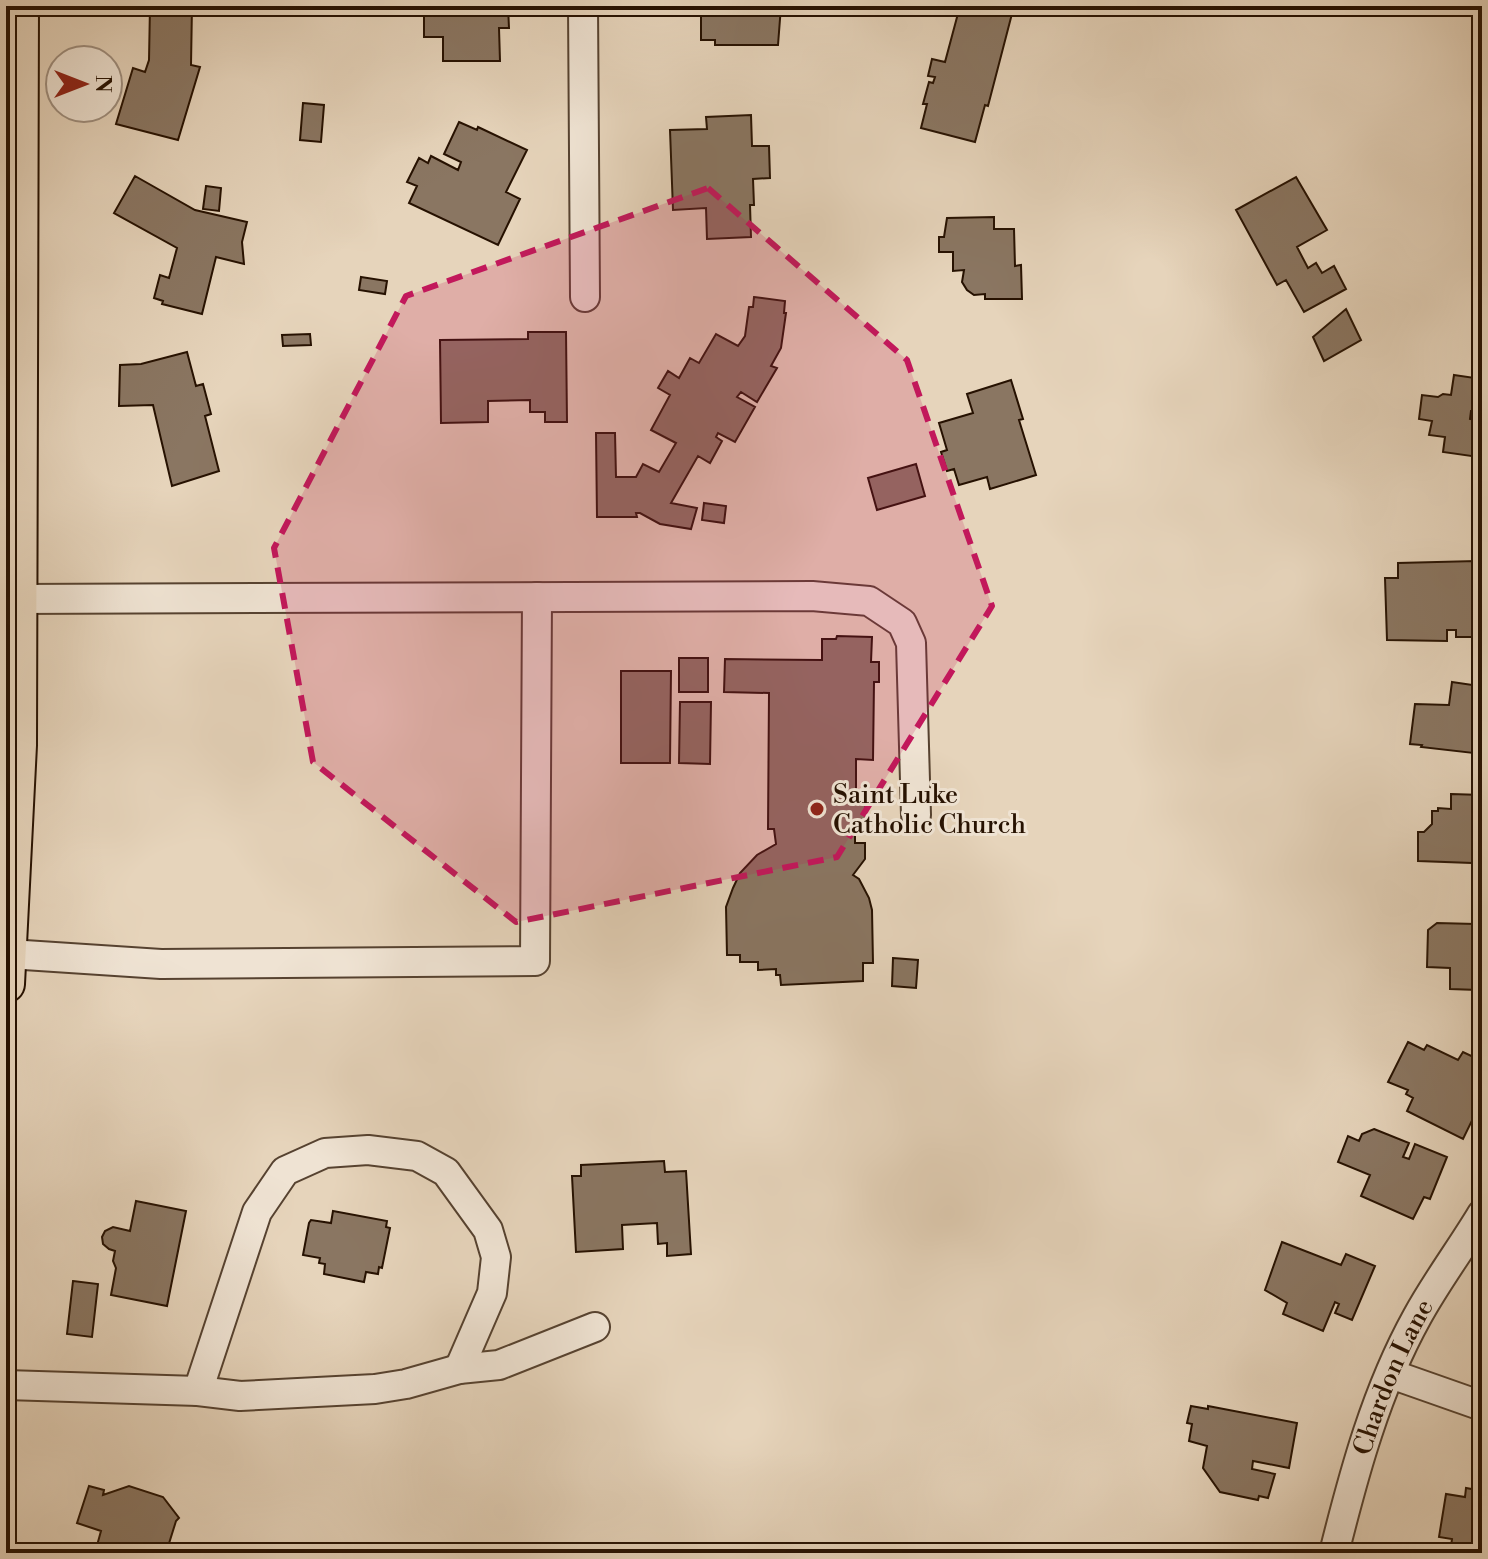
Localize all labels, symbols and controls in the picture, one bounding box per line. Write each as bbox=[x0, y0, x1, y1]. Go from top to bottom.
north arrow bbox=[44, 44, 124, 124]
text: N bbox=[89, 75, 116, 93]
place label: Saint Luke Catholic Church bbox=[833, 779, 1026, 841]
marker: Saint Luke Catholic Church bbox=[808, 800, 826, 818]
street label: Chardon Lane bbox=[1347, 1293, 1441, 1459]

